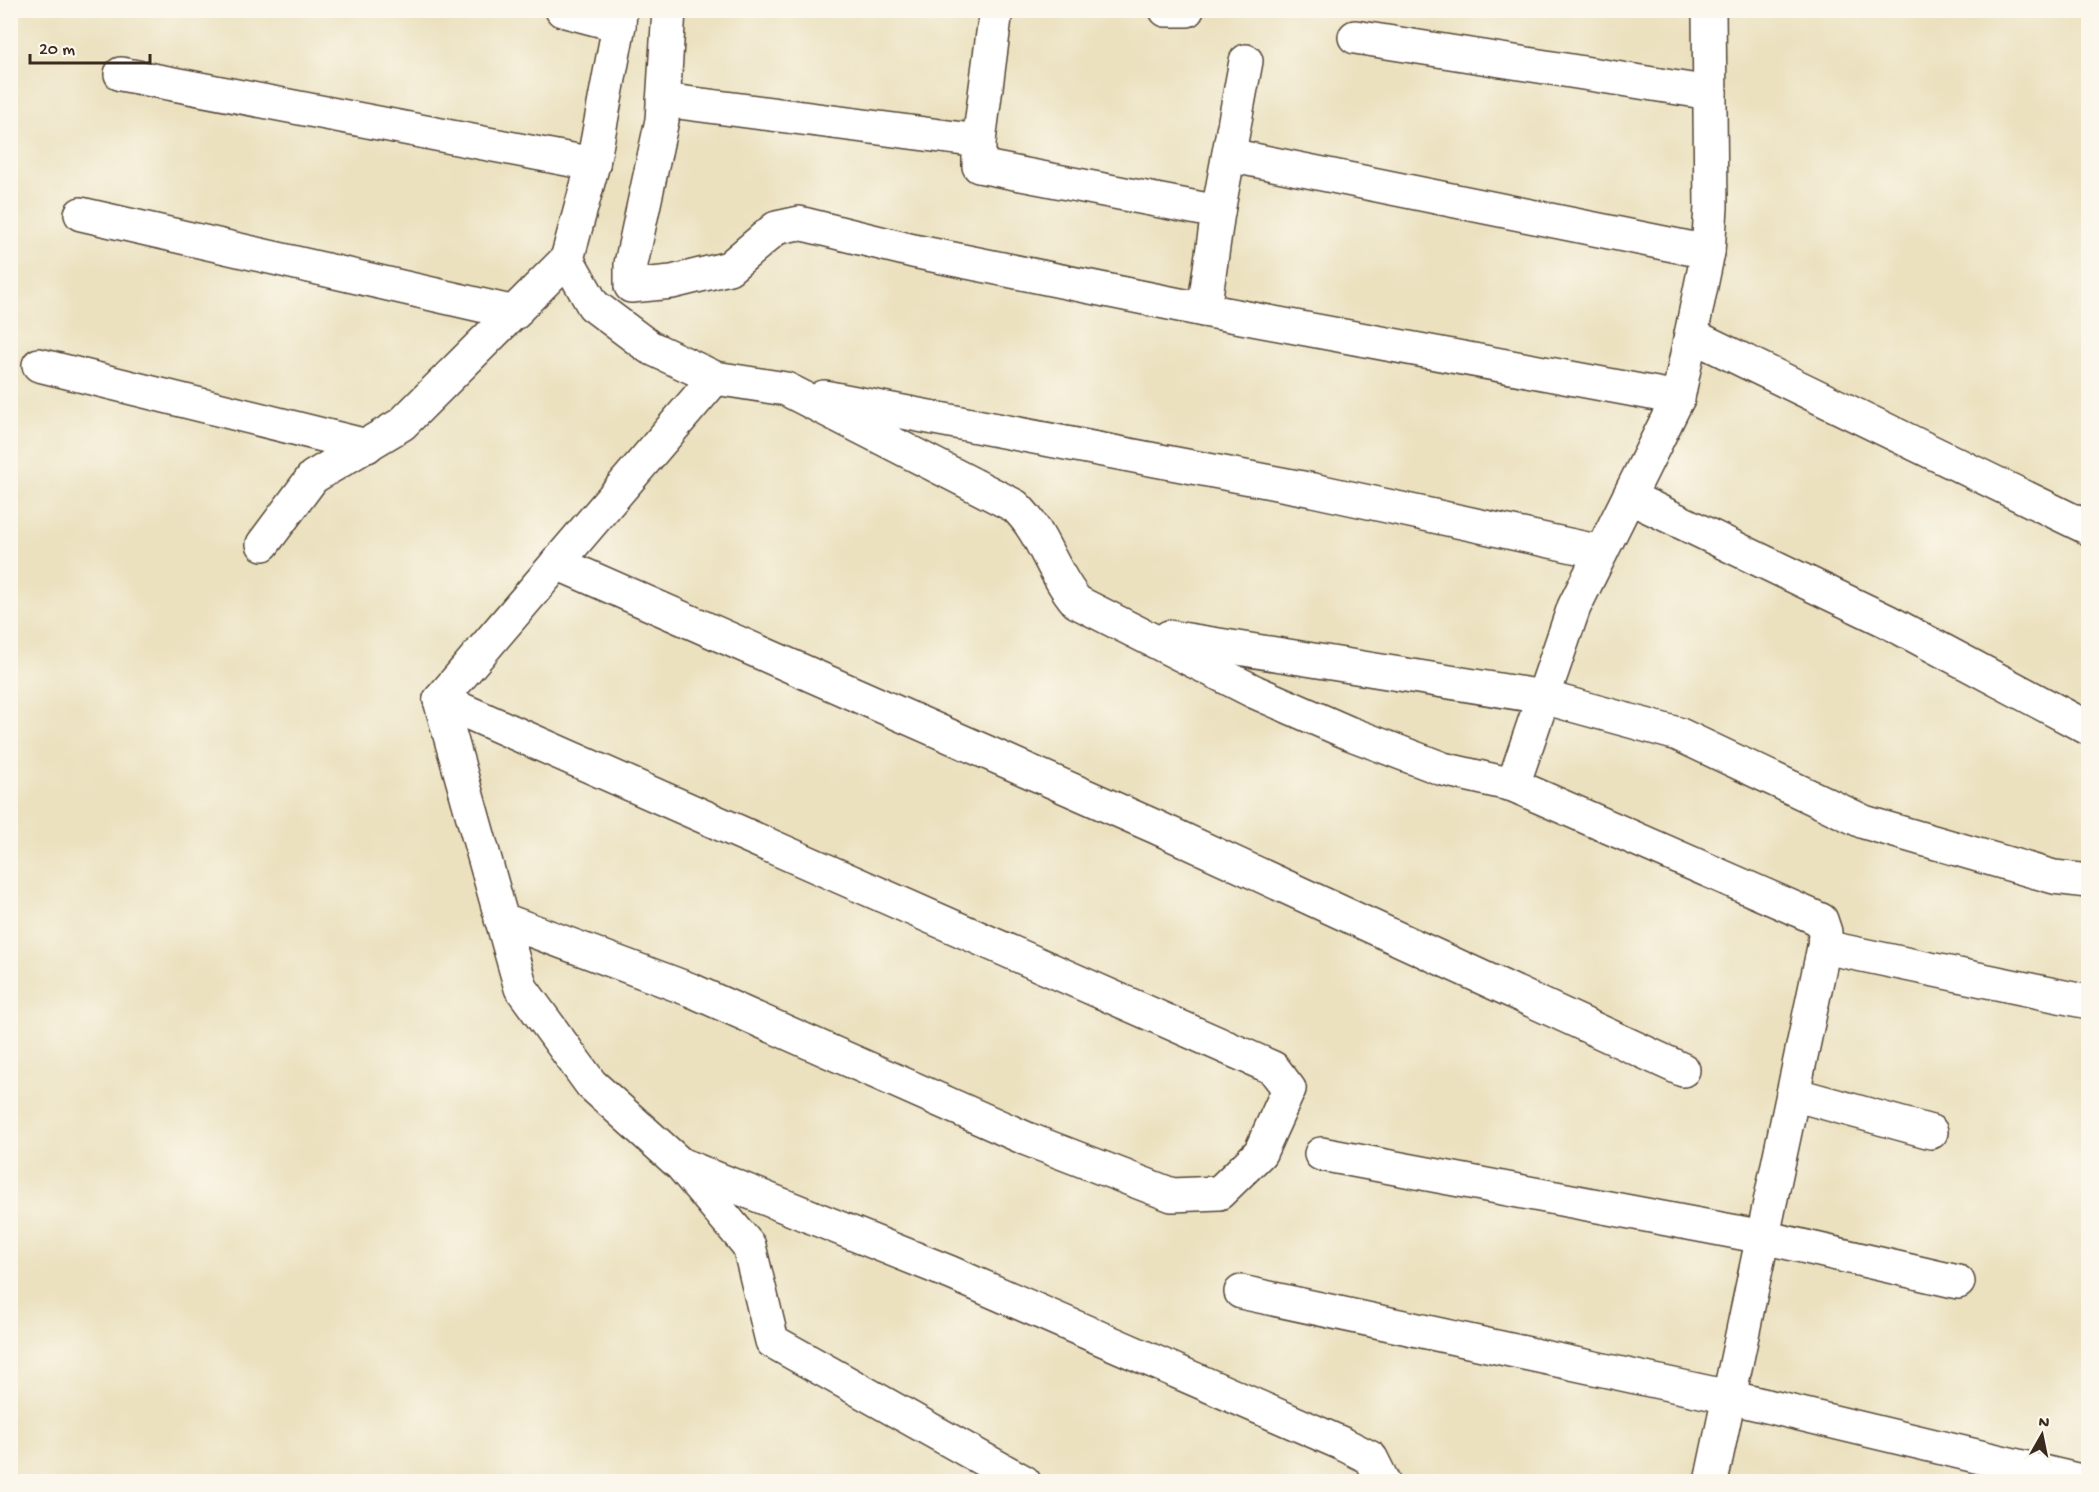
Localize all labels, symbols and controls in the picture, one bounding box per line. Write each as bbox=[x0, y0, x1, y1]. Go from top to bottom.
scale bar bbox=[30, 27, 150, 65]
text: 20 m bbox=[39, 40, 75, 61]
north arrow bbox=[2012, 1405, 2072, 1465]
text: N bbox=[2037, 1413, 2051, 1434]

